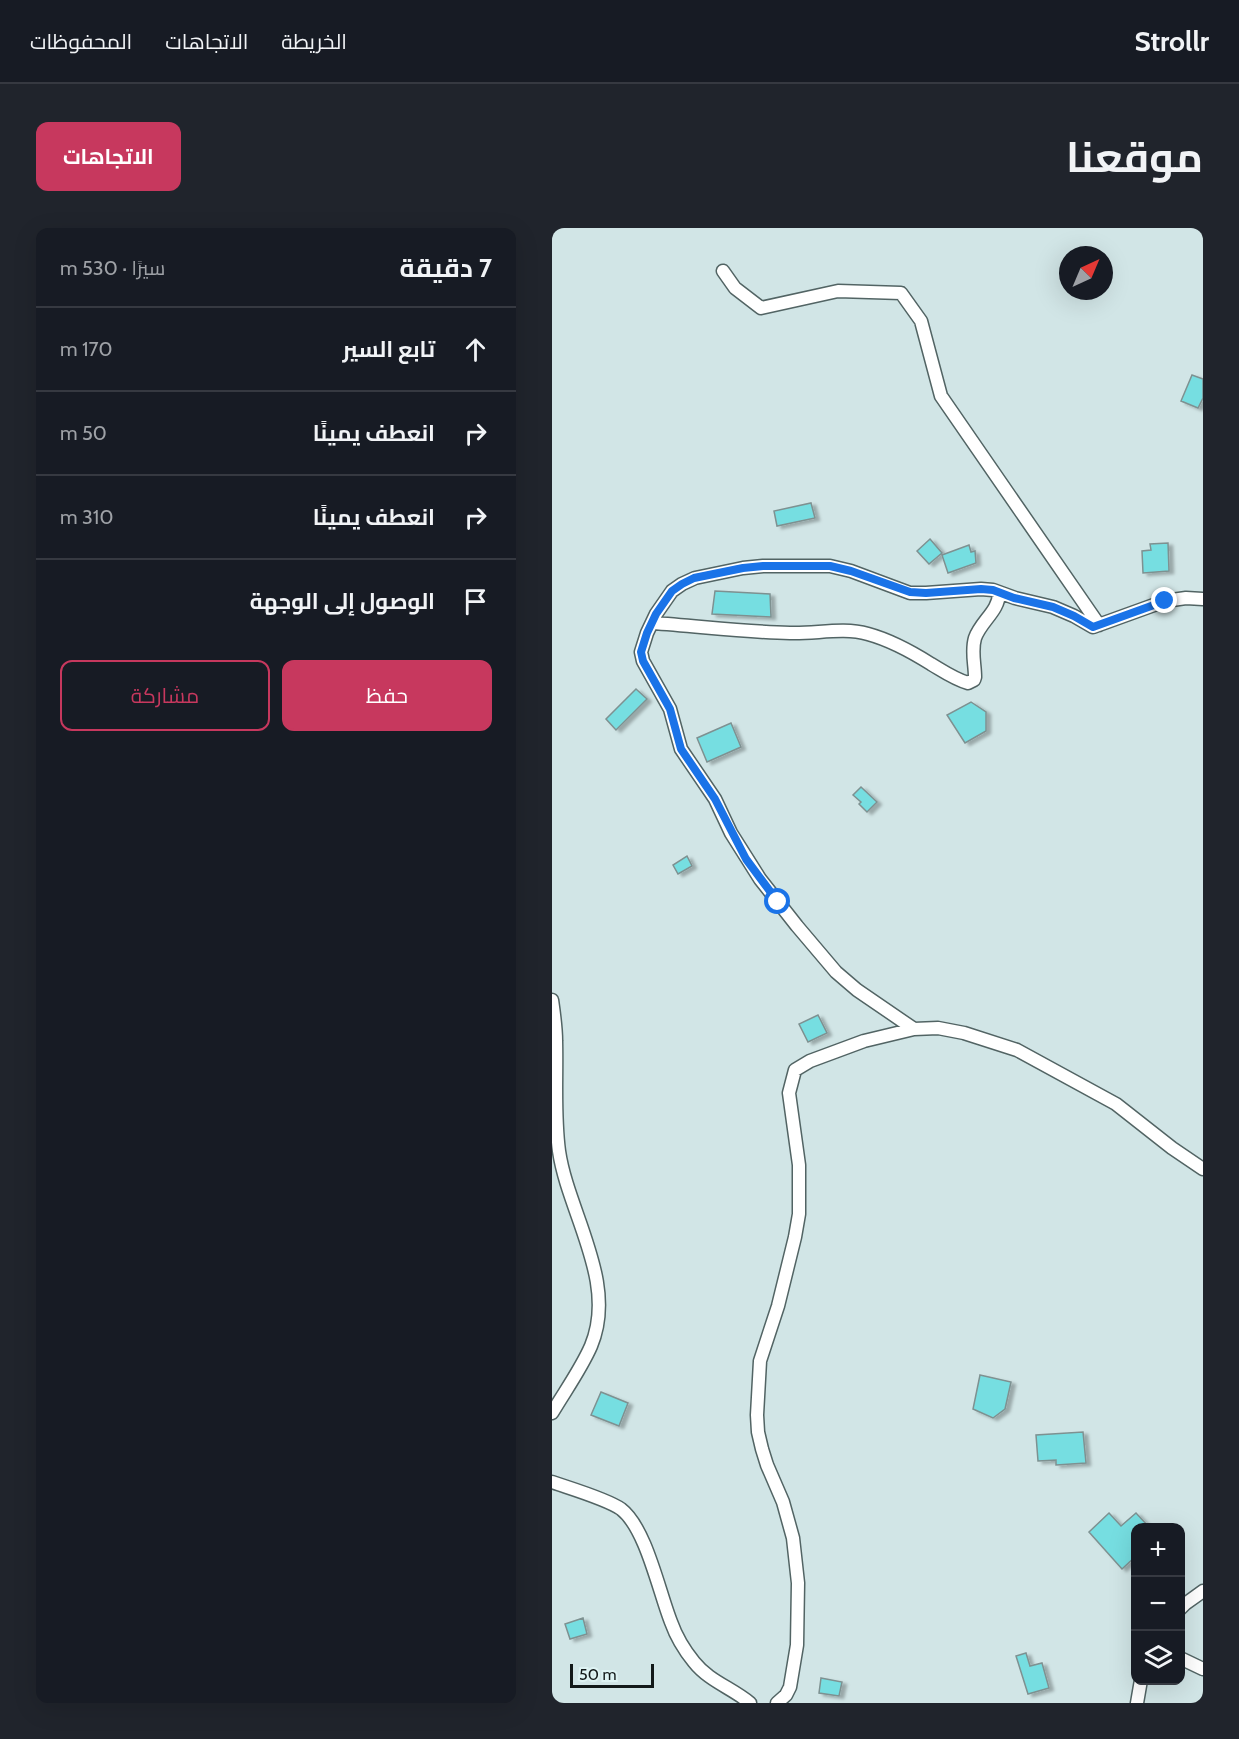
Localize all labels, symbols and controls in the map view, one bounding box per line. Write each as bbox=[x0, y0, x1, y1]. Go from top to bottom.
text: Strollr bbox=[1135, 24, 1209, 58]
text: المحفوظات bbox=[30, 29, 132, 54]
text: الاتجاهات bbox=[165, 29, 248, 54]
text: الخريطة bbox=[281, 29, 347, 54]
button: الاتجاهات bbox=[36, 122, 181, 191]
text: موقعنا bbox=[1066, 131, 1203, 183]
north arrow bbox=[1059, 246, 1113, 300]
text: 7 دقيقة bbox=[399, 252, 492, 284]
text: سيرًا · 530 m bbox=[60, 256, 165, 280]
icon: ahead bbox=[459, 333, 492, 366]
text: تابع السير bbox=[343, 336, 435, 363]
text: 170 m bbox=[60, 337, 112, 361]
icon: right bbox=[459, 417, 492, 450]
text: انعطف يمينًا bbox=[313, 420, 435, 447]
text: 50 m bbox=[60, 421, 107, 445]
icon: right bbox=[459, 501, 492, 534]
text: انعطف يمينًا bbox=[313, 504, 435, 531]
text: 310 m bbox=[60, 505, 113, 529]
icon: arrive bbox=[459, 585, 492, 618]
route end bbox=[1151, 587, 1177, 613]
text: الوصول إلى الوجهة bbox=[250, 588, 435, 615]
button: مشاركة bbox=[60, 660, 270, 731]
button: حفظ bbox=[282, 660, 492, 731]
route start bbox=[764, 888, 790, 914]
map controls bbox=[1131, 1523, 1185, 1685]
button: + bbox=[1131, 1523, 1185, 1577]
button: − bbox=[1131, 1577, 1185, 1631]
button: layers bbox=[1131, 1631, 1185, 1685]
scale bar bbox=[570, 1661, 654, 1688]
text: 50 m bbox=[579, 1665, 616, 1684]

